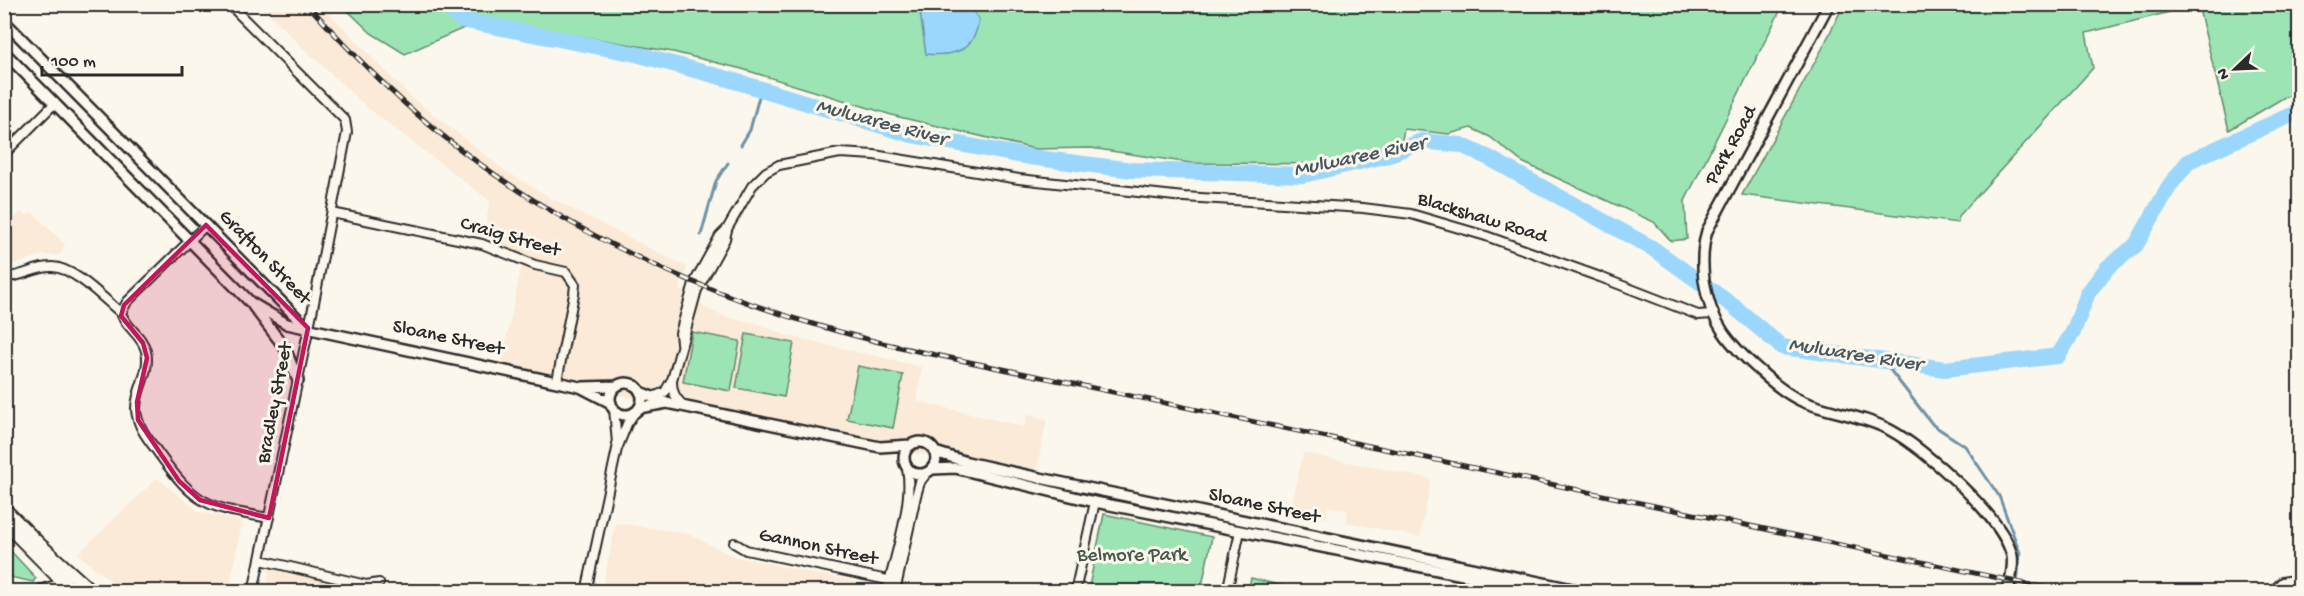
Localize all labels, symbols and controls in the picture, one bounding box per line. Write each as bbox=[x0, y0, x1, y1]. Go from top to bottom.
scale bar bbox=[42, 39, 182, 77]
north arrow bbox=[2205, 39, 2265, 99]
text: 100 m bbox=[50, 52, 96, 73]
text: N bbox=[2213, 64, 2235, 82]
water label: Mulwaree River bbox=[813, 95, 953, 155]
street label: Park Road bbox=[1700, 101, 1764, 190]
water label: Mulwaree River bbox=[1292, 131, 1433, 184]
street label: Blackshaw Road bbox=[1413, 188, 1552, 250]
street label: Grafton Street bbox=[213, 206, 316, 312]
street label: Craig Street bbox=[457, 213, 564, 264]
street label: Sloane Street bbox=[390, 316, 507, 362]
water label: Mulwaree River bbox=[1787, 333, 1928, 380]
street label: Bradley Street bbox=[253, 339, 299, 466]
street label: Sloane Street bbox=[1206, 484, 1323, 530]
street label: Gannon Street bbox=[757, 524, 881, 572]
park label: Belmore Park bbox=[1076, 545, 1189, 568]

